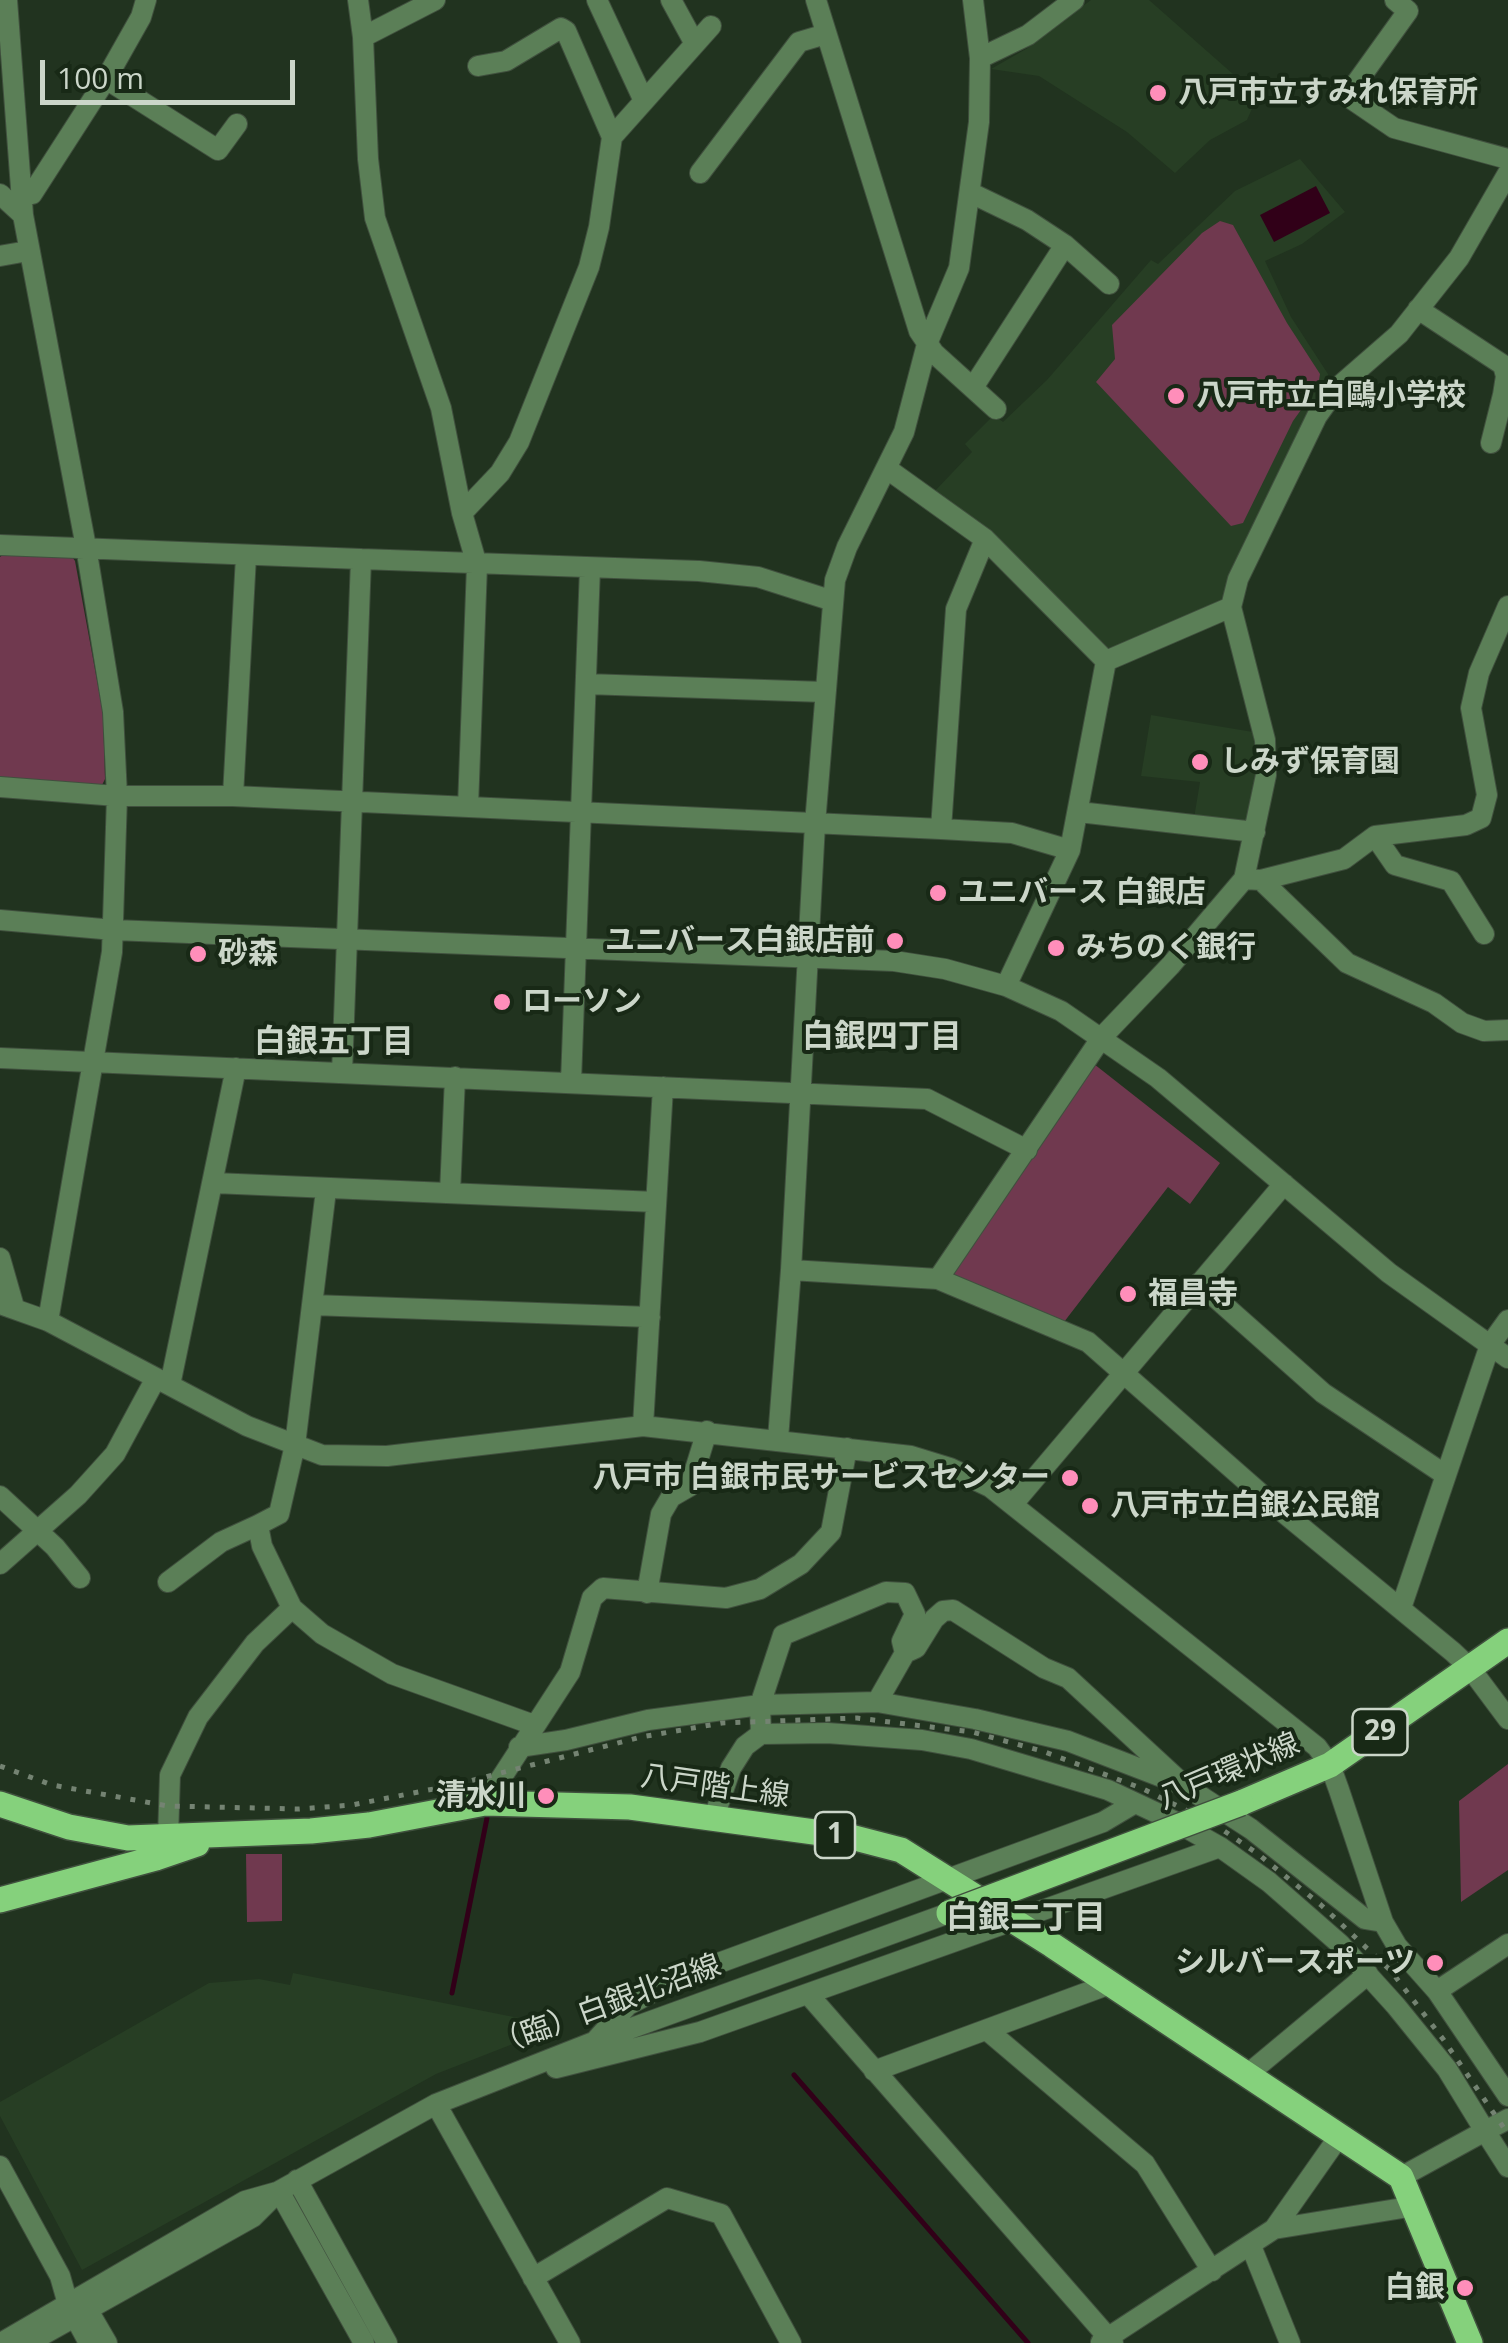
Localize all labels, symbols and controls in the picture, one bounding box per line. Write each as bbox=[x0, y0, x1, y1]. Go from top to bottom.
scale bar bbox=[45, 40, 300, 102]
text: 100 m bbox=[57, 57, 144, 98]
place label: 八戸市立すみれ保育所 bbox=[1178, 75, 1478, 111]
marker: 八戸市立すみれ保育所 bbox=[1147, 82, 1169, 104]
place label: 八戸市立白鷗小学校 bbox=[1196, 378, 1466, 414]
marker: 八戸市立白鷗小学校 bbox=[1165, 385, 1187, 407]
place label: しみず保育園 bbox=[1220, 744, 1400, 780]
marker: しみず保育園 bbox=[1189, 751, 1211, 773]
place label: ユニバース 白銀店 bbox=[958, 875, 1206, 911]
marker: ユニバース 白銀店 bbox=[927, 882, 949, 904]
place label: ユニバース白銀店前 bbox=[605, 923, 875, 959]
marker: ユニバース白銀店前 bbox=[884, 930, 906, 952]
place label: みちのく銀行 bbox=[1076, 930, 1256, 966]
place label: 砂森 bbox=[218, 936, 278, 972]
marker: みちのく銀行 bbox=[1045, 937, 1067, 959]
marker: 砂森 bbox=[187, 943, 209, 965]
place label: ローソン bbox=[522, 984, 642, 1020]
marker: ローソン bbox=[491, 991, 513, 1013]
district label: 白銀四丁目 bbox=[802, 1019, 962, 1057]
district label: 白銀五丁目 bbox=[254, 1024, 414, 1062]
place label: 福昌寺 bbox=[1148, 1276, 1238, 1312]
marker: 福昌寺 bbox=[1117, 1283, 1139, 1305]
place label: 八戸市 白銀市民サービスセンター bbox=[592, 1460, 1050, 1496]
marker: 八戸市 白銀市民サービスセンター bbox=[1059, 1467, 1081, 1489]
place label: 八戸市立白銀公民館 bbox=[1110, 1488, 1380, 1524]
marker: 八戸市立白銀公民館 bbox=[1079, 1495, 1101, 1517]
road number: 29 bbox=[1352, 1709, 1408, 1755]
street label: 八戸環状線 bbox=[1153, 1726, 1305, 1818]
street label: 八戸階上線 bbox=[638, 1759, 792, 1815]
place label: 清水川 bbox=[436, 1778, 526, 1814]
marker: 清水川 bbox=[535, 1785, 557, 1807]
road number: 1 bbox=[815, 1812, 855, 1858]
district label: 白銀二丁目 bbox=[946, 1900, 1106, 1938]
place label: シルバースポーツ bbox=[1175, 1945, 1415, 1981]
street label: （臨）白銀北沼線 bbox=[488, 1948, 726, 2064]
marker: シルバースポーツ bbox=[1424, 1952, 1446, 1974]
place label: 白銀 bbox=[1385, 2270, 1445, 2306]
marker: 白銀 bbox=[1454, 2277, 1476, 2299]

